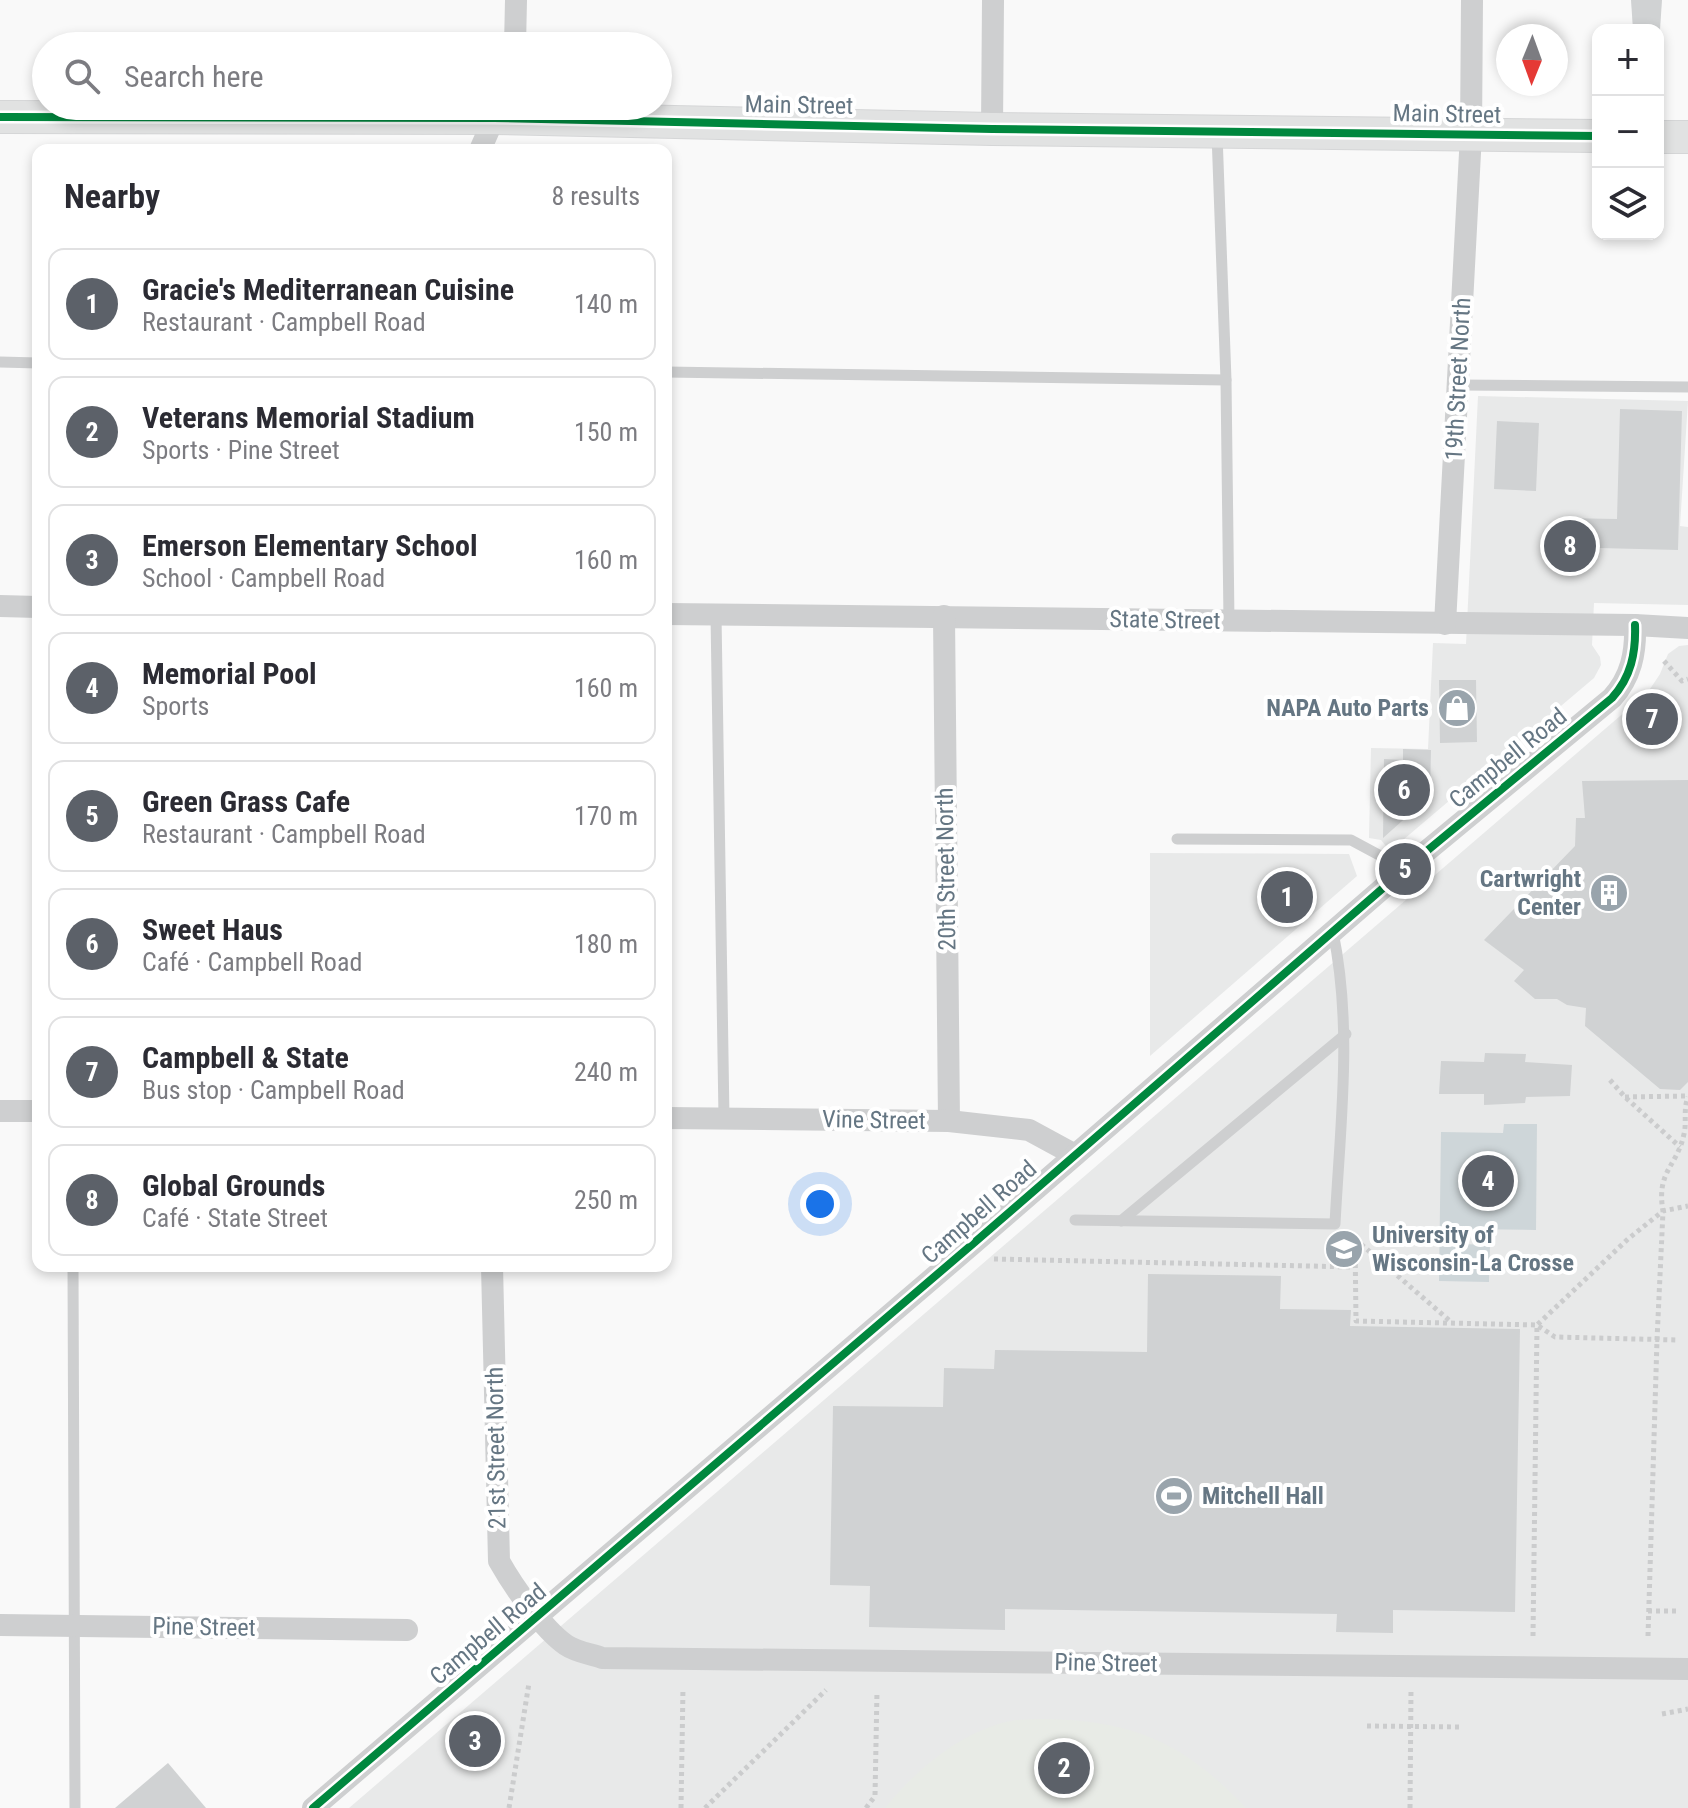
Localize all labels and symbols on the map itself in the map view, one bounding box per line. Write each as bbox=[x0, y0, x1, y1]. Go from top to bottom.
north arrow bbox=[1496, 24, 1568, 96]
street label: Main Street bbox=[745, 90, 853, 120]
street label: Main Street bbox=[1393, 99, 1501, 129]
street label: 19th Street North bbox=[1440, 297, 1476, 461]
pin: 8 bbox=[1544, 516, 1596, 576]
street label: State Street bbox=[1109, 605, 1221, 635]
shop icon: NAPA Auto Parts bbox=[1436, 687, 1478, 729]
pin: 7 bbox=[1626, 689, 1678, 749]
place label: NAPA Auto Parts bbox=[1266, 694, 1429, 722]
street label: Campbell Road bbox=[1444, 702, 1572, 814]
pin: 6 bbox=[1378, 760, 1430, 820]
street label: 20th Street North bbox=[931, 787, 961, 951]
pin: 5 bbox=[1379, 839, 1431, 899]
place label: Cartwright Center bbox=[1480, 865, 1581, 921]
pin: 1 bbox=[1261, 867, 1313, 927]
building icon: Cartwright Center bbox=[1588, 872, 1630, 914]
street label: Vine Street bbox=[822, 1105, 926, 1135]
pin: 4 bbox=[1462, 1151, 1514, 1211]
street label: Campbell Road bbox=[916, 1155, 1042, 1269]
your location bbox=[800, 1184, 840, 1224]
place label: University of Wisconsin-La Crosse bbox=[1372, 1221, 1574, 1277]
school or university icon: University of Wisconsin-La Crosse bbox=[1323, 1228, 1365, 1270]
street label: 21st Street North bbox=[481, 1367, 511, 1529]
sports icon: Mitchell Hall bbox=[1153, 1475, 1195, 1517]
place label: Mitchell Hall bbox=[1202, 1482, 1324, 1510]
street label: Campbell Road bbox=[424, 1577, 552, 1691]
street label: Pine Street bbox=[152, 1612, 256, 1642]
street label: Pine Street bbox=[1054, 1648, 1158, 1678]
pin: 3 bbox=[449, 1711, 501, 1771]
pin: 2 bbox=[1038, 1738, 1090, 1798]

